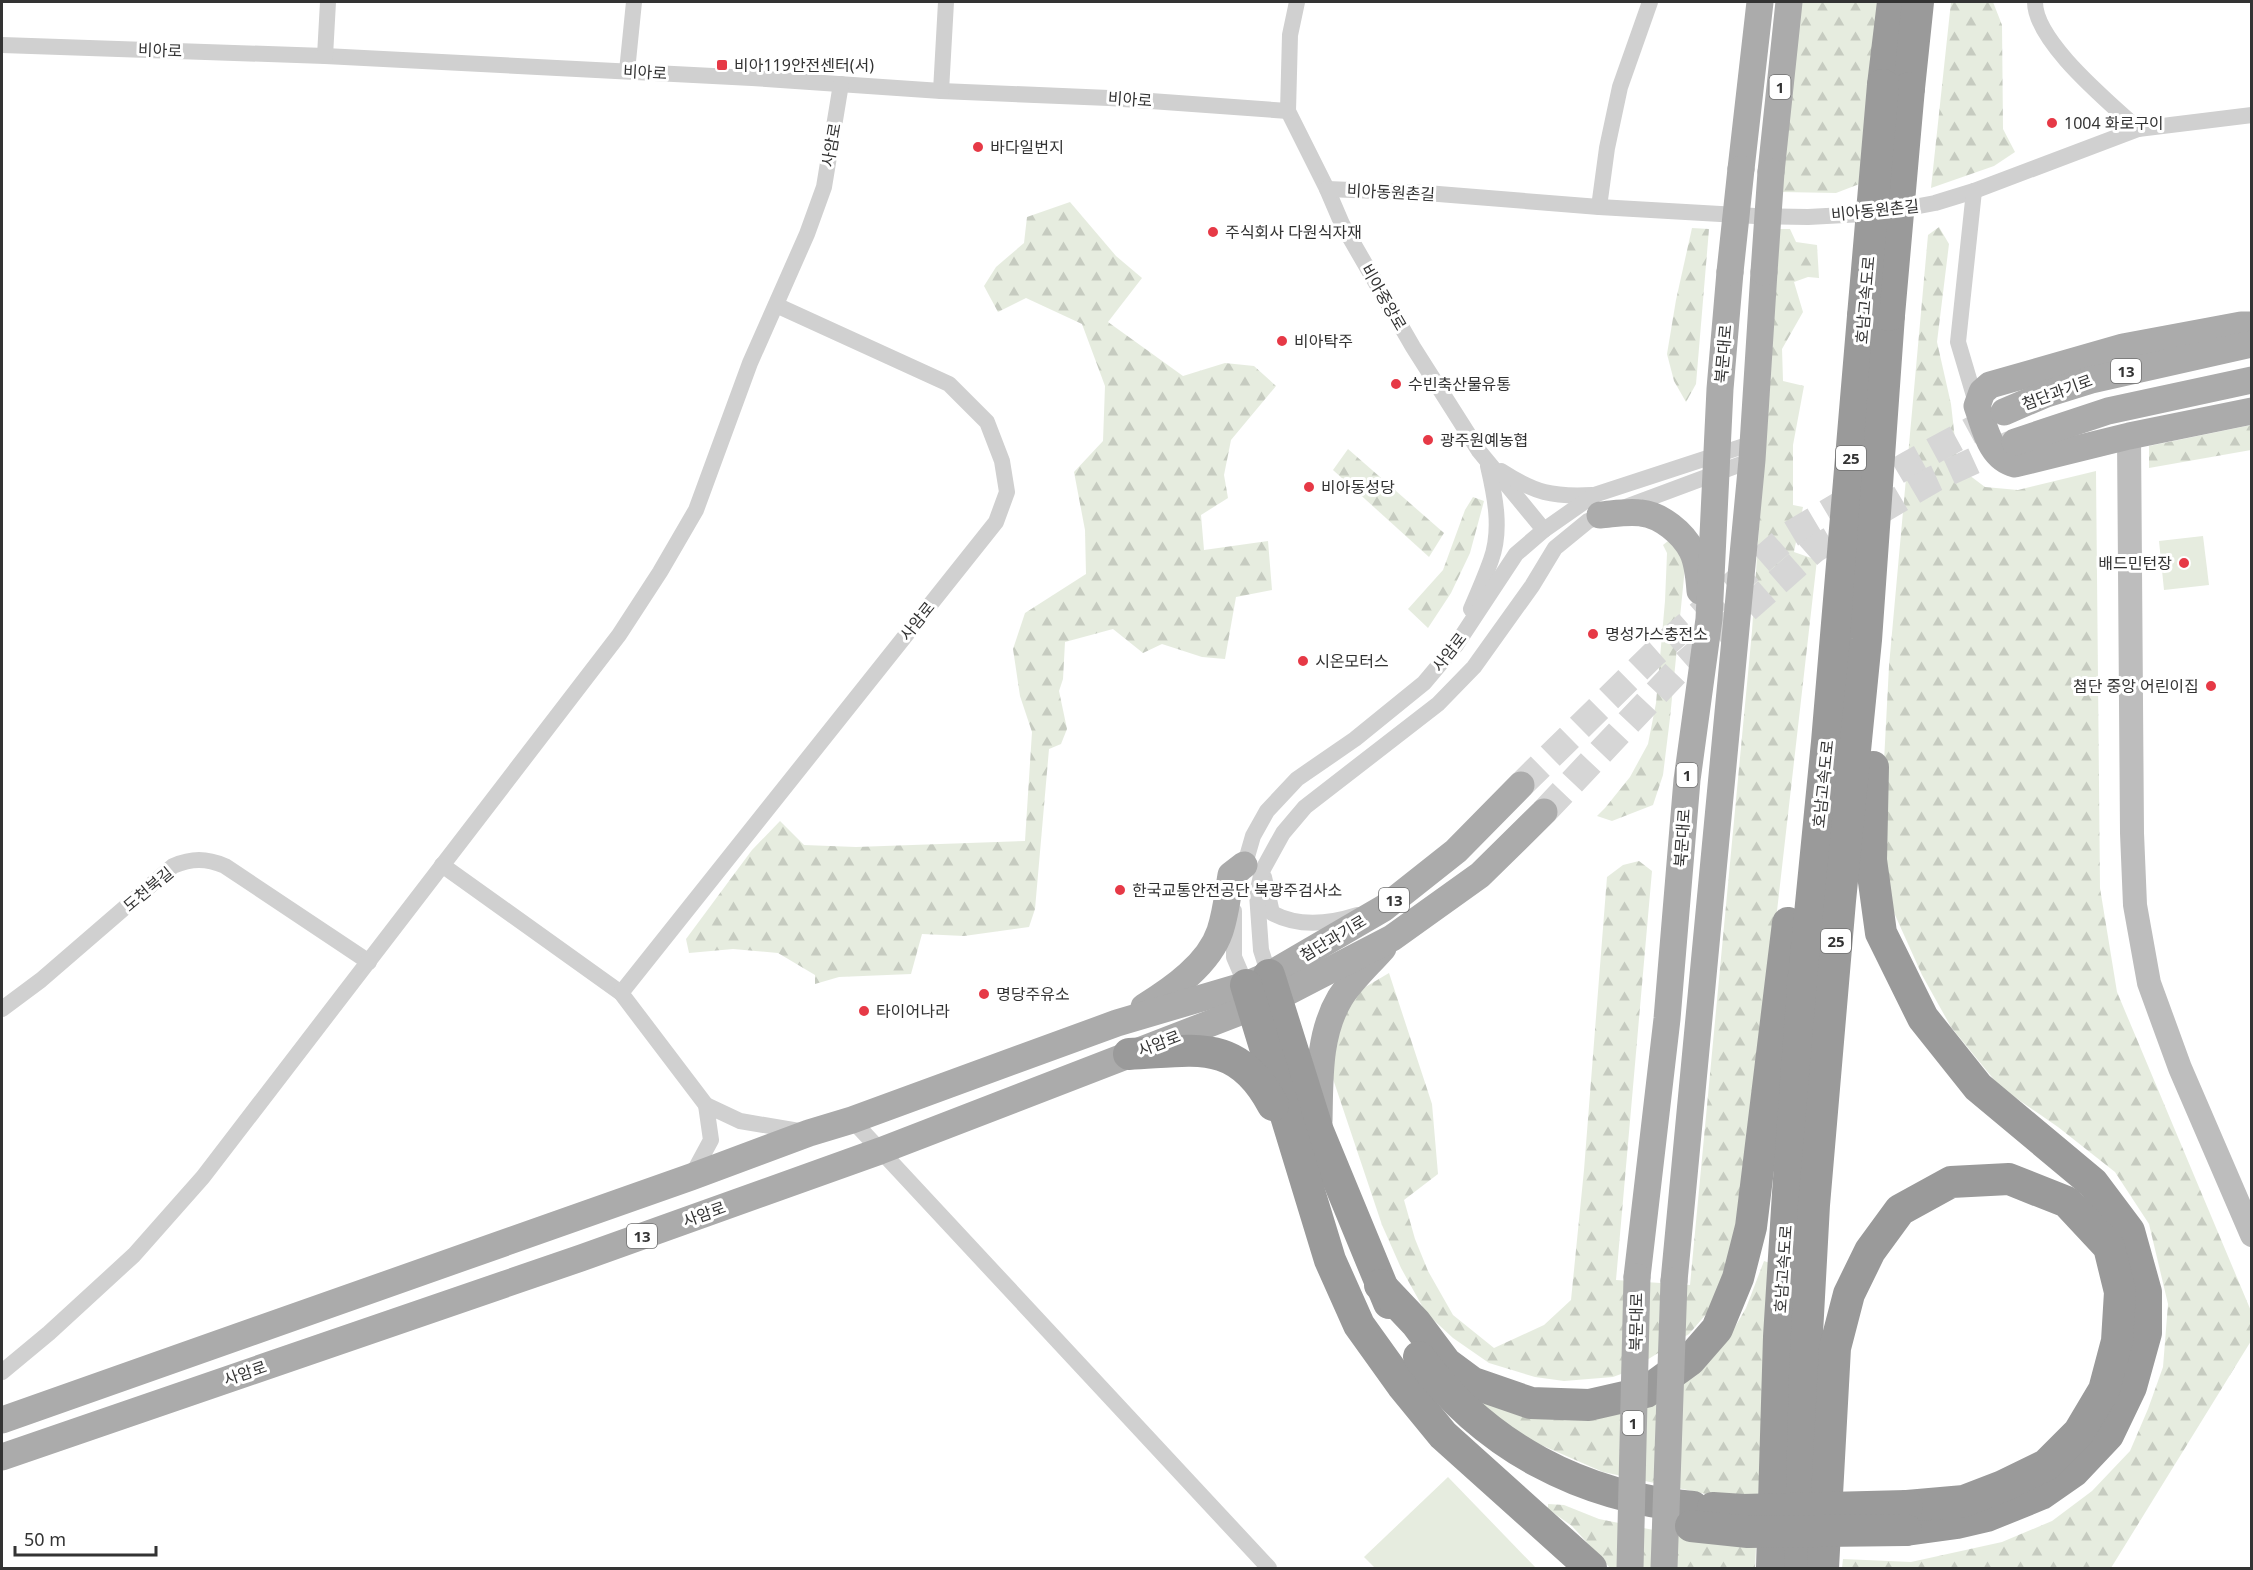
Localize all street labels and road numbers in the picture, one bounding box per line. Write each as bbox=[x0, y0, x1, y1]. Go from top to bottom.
street label: 비아로 bbox=[138, 38, 183, 62]
street label: 비아로 bbox=[622, 60, 668, 84]
road number: 1 bbox=[1770, 75, 1790, 99]
street label: 비아로 bbox=[1107, 86, 1153, 112]
street label: 사암로 bbox=[816, 121, 846, 169]
street label: 비아동원촌길 bbox=[1346, 179, 1436, 205]
street label: 비아동원촌길 bbox=[1830, 194, 1920, 226]
street label: 호남고속도로 bbox=[1850, 255, 1880, 345]
street label: 비아중앙로 bbox=[1356, 260, 1412, 335]
street label: 북문대로 bbox=[1709, 323, 1737, 384]
road number: 13 bbox=[2111, 359, 2141, 383]
street label: 첨단과기로 bbox=[2019, 369, 2096, 415]
road number: 25 bbox=[1836, 446, 1866, 470]
street label: 사암로 bbox=[895, 597, 940, 645]
street label: 사암로 bbox=[1427, 628, 1471, 676]
street label: 호남고속도로 bbox=[1807, 739, 1839, 829]
road number: 1 bbox=[1676, 763, 1698, 787]
street label: 북문대로 bbox=[1669, 808, 1695, 868]
street label: 도천북길 bbox=[118, 862, 178, 916]
road number: 13 bbox=[1379, 888, 1409, 912]
street label: 첨단과기로 bbox=[1296, 909, 1370, 966]
road number: 25 bbox=[1821, 929, 1851, 953]
street label: 사암로 bbox=[1134, 1025, 1184, 1061]
street label: 사암로 bbox=[679, 1196, 729, 1232]
road number: 13 bbox=[627, 1224, 657, 1248]
street label: 호남고속도로 bbox=[1769, 1224, 1797, 1314]
street label: 북문대로 bbox=[1624, 1292, 1648, 1352]
street label: 사암로 bbox=[221, 1355, 270, 1391]
road number: 1 bbox=[1622, 1411, 1644, 1435]

